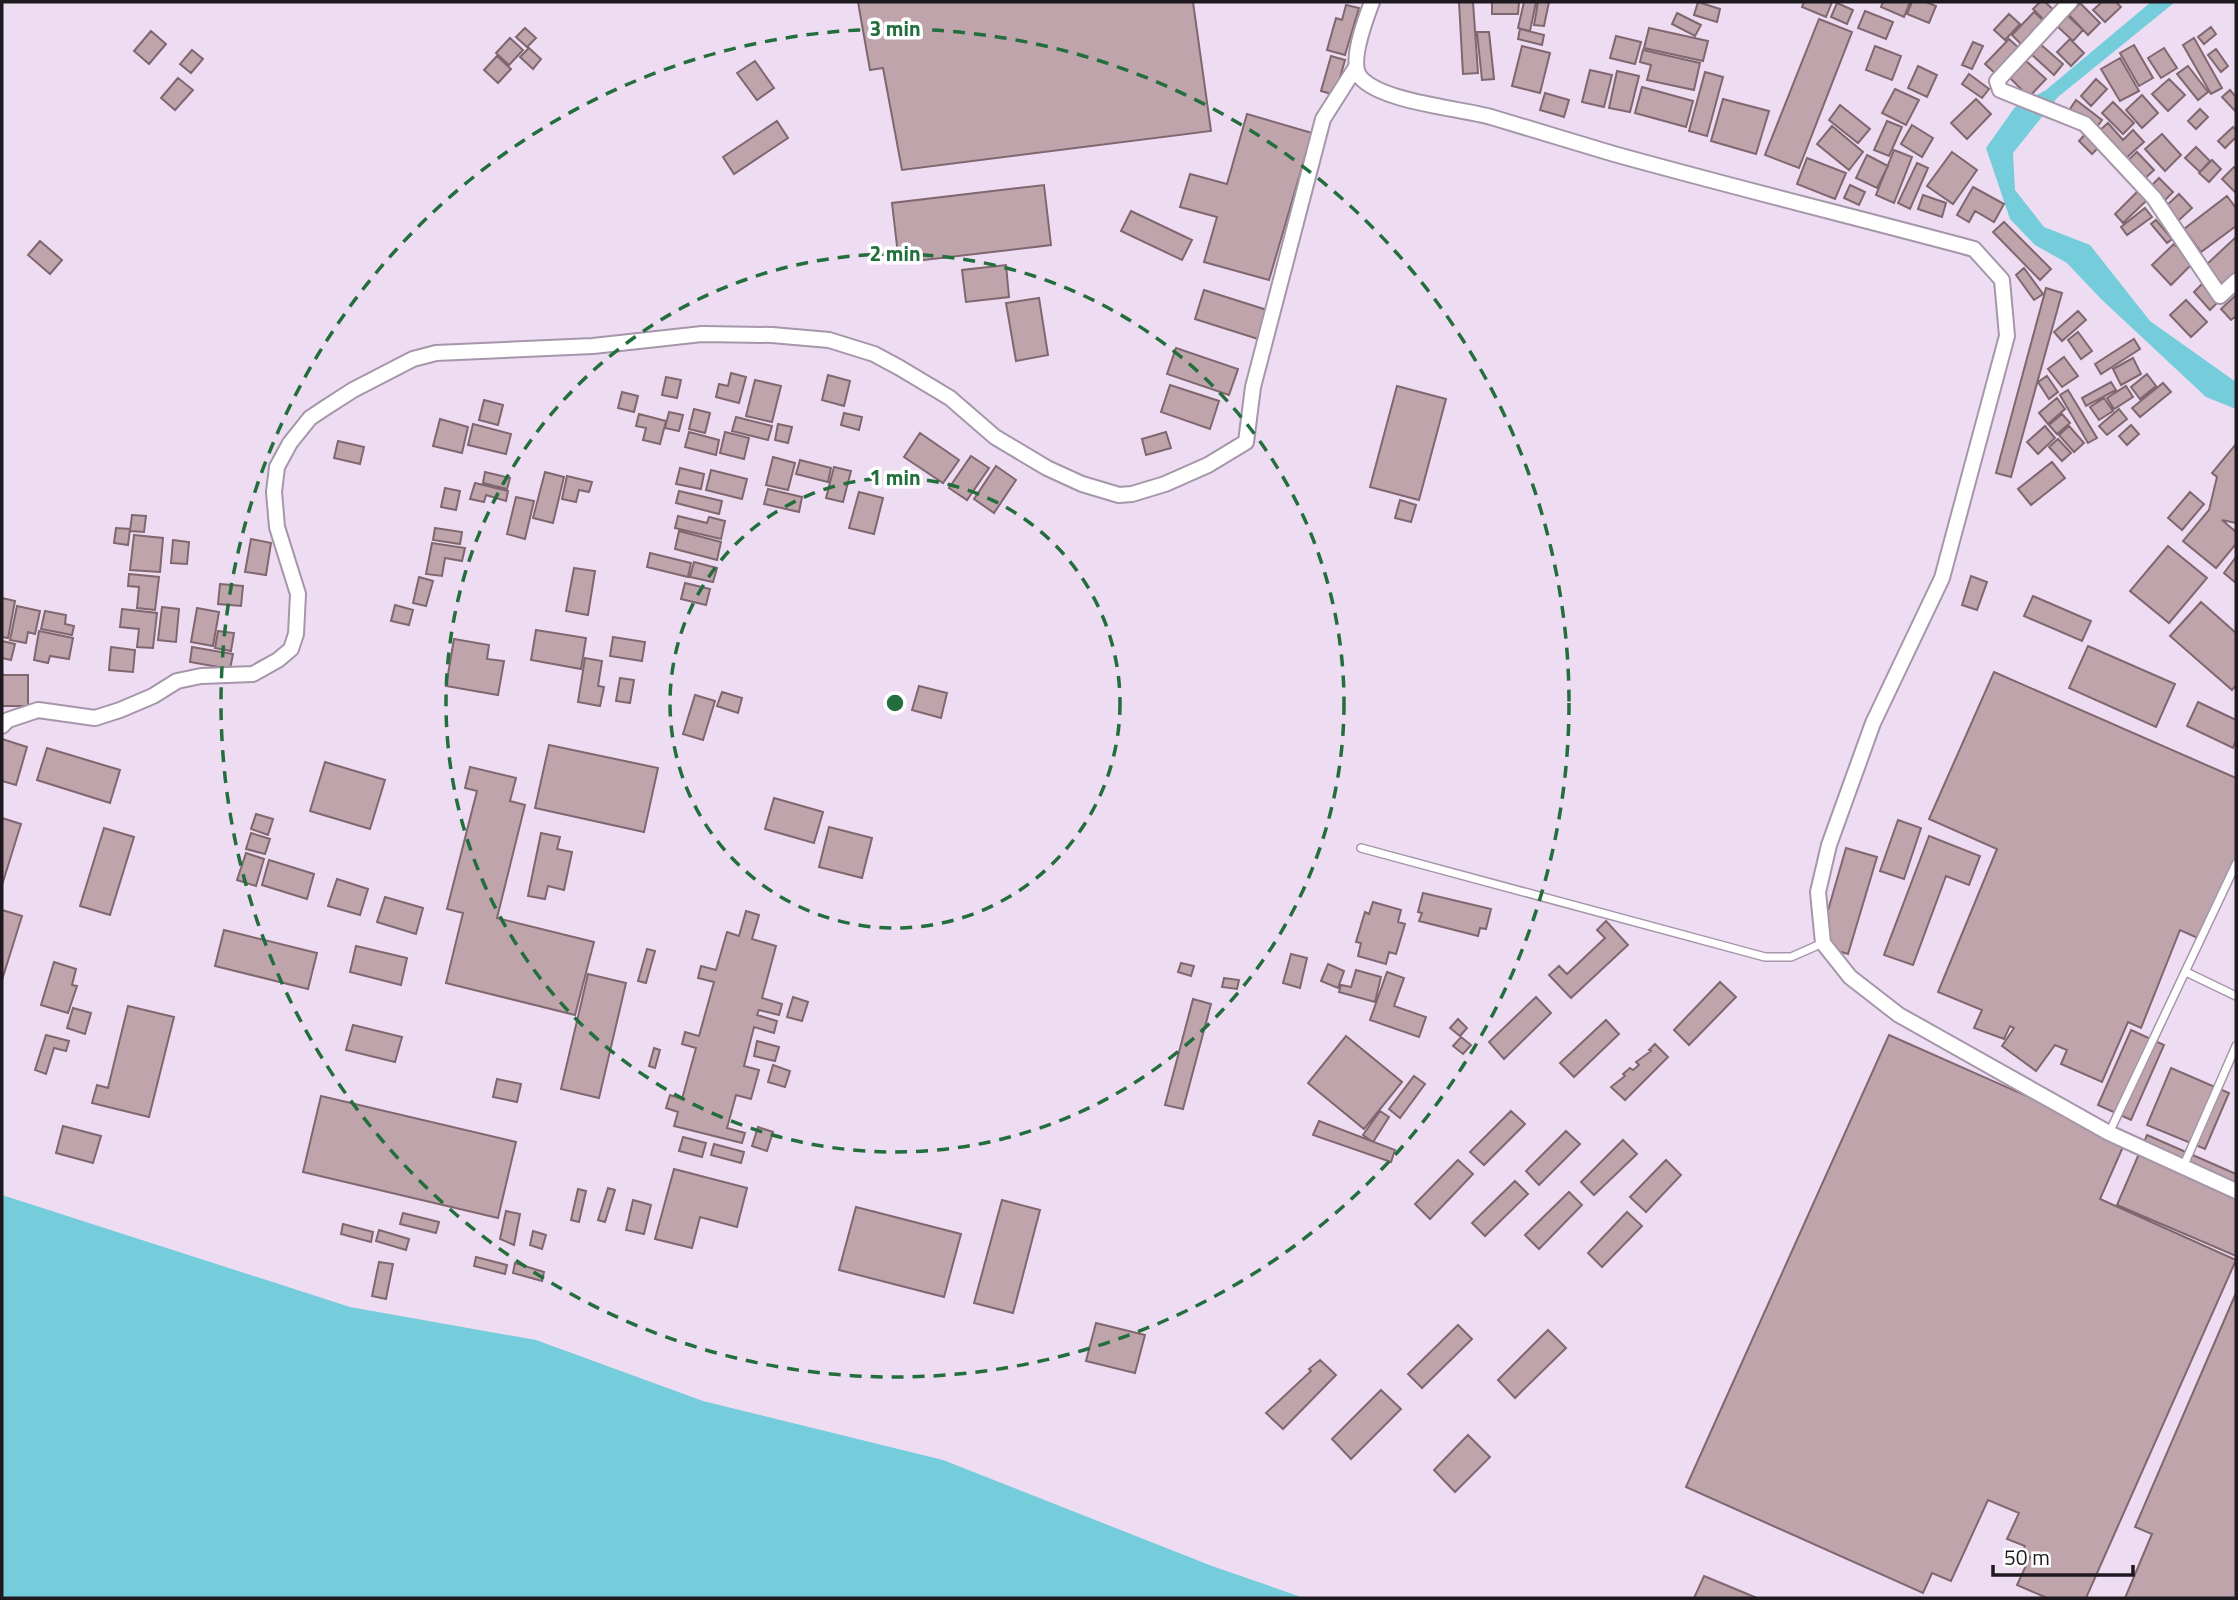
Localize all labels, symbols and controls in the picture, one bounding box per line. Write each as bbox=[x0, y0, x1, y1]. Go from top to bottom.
text: 3 min bbox=[869, 12, 921, 44]
text: 2 min bbox=[869, 237, 921, 269]
text: 1 min bbox=[869, 461, 921, 493]
centre of rings bbox=[883, 691, 907, 715]
scale bar bbox=[1993, 1534, 2133, 1578]
text: 50 m bbox=[2004, 1541, 2050, 1573]

